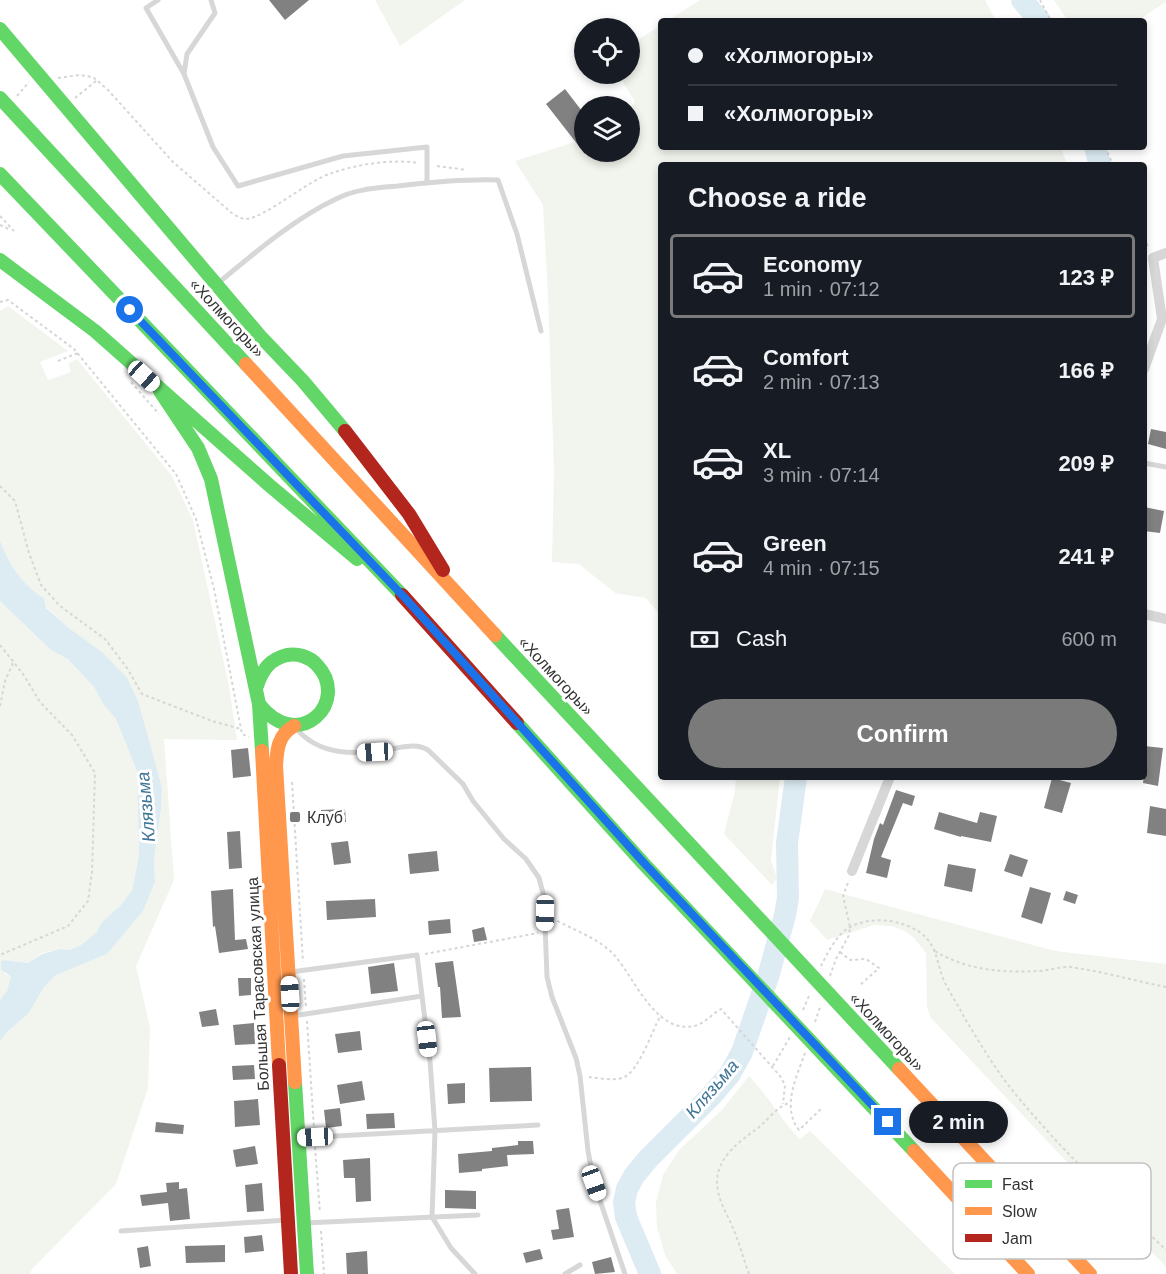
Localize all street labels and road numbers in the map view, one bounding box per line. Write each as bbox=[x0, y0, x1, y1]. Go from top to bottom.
street label: «Холмогоры» bbox=[186, 275, 268, 361]
street label: «Холмогоры» bbox=[515, 633, 597, 719]
street label: Большая Тарасовская улица bbox=[244, 877, 272, 1091]
street label: «Холмогоры» bbox=[846, 989, 928, 1075]

